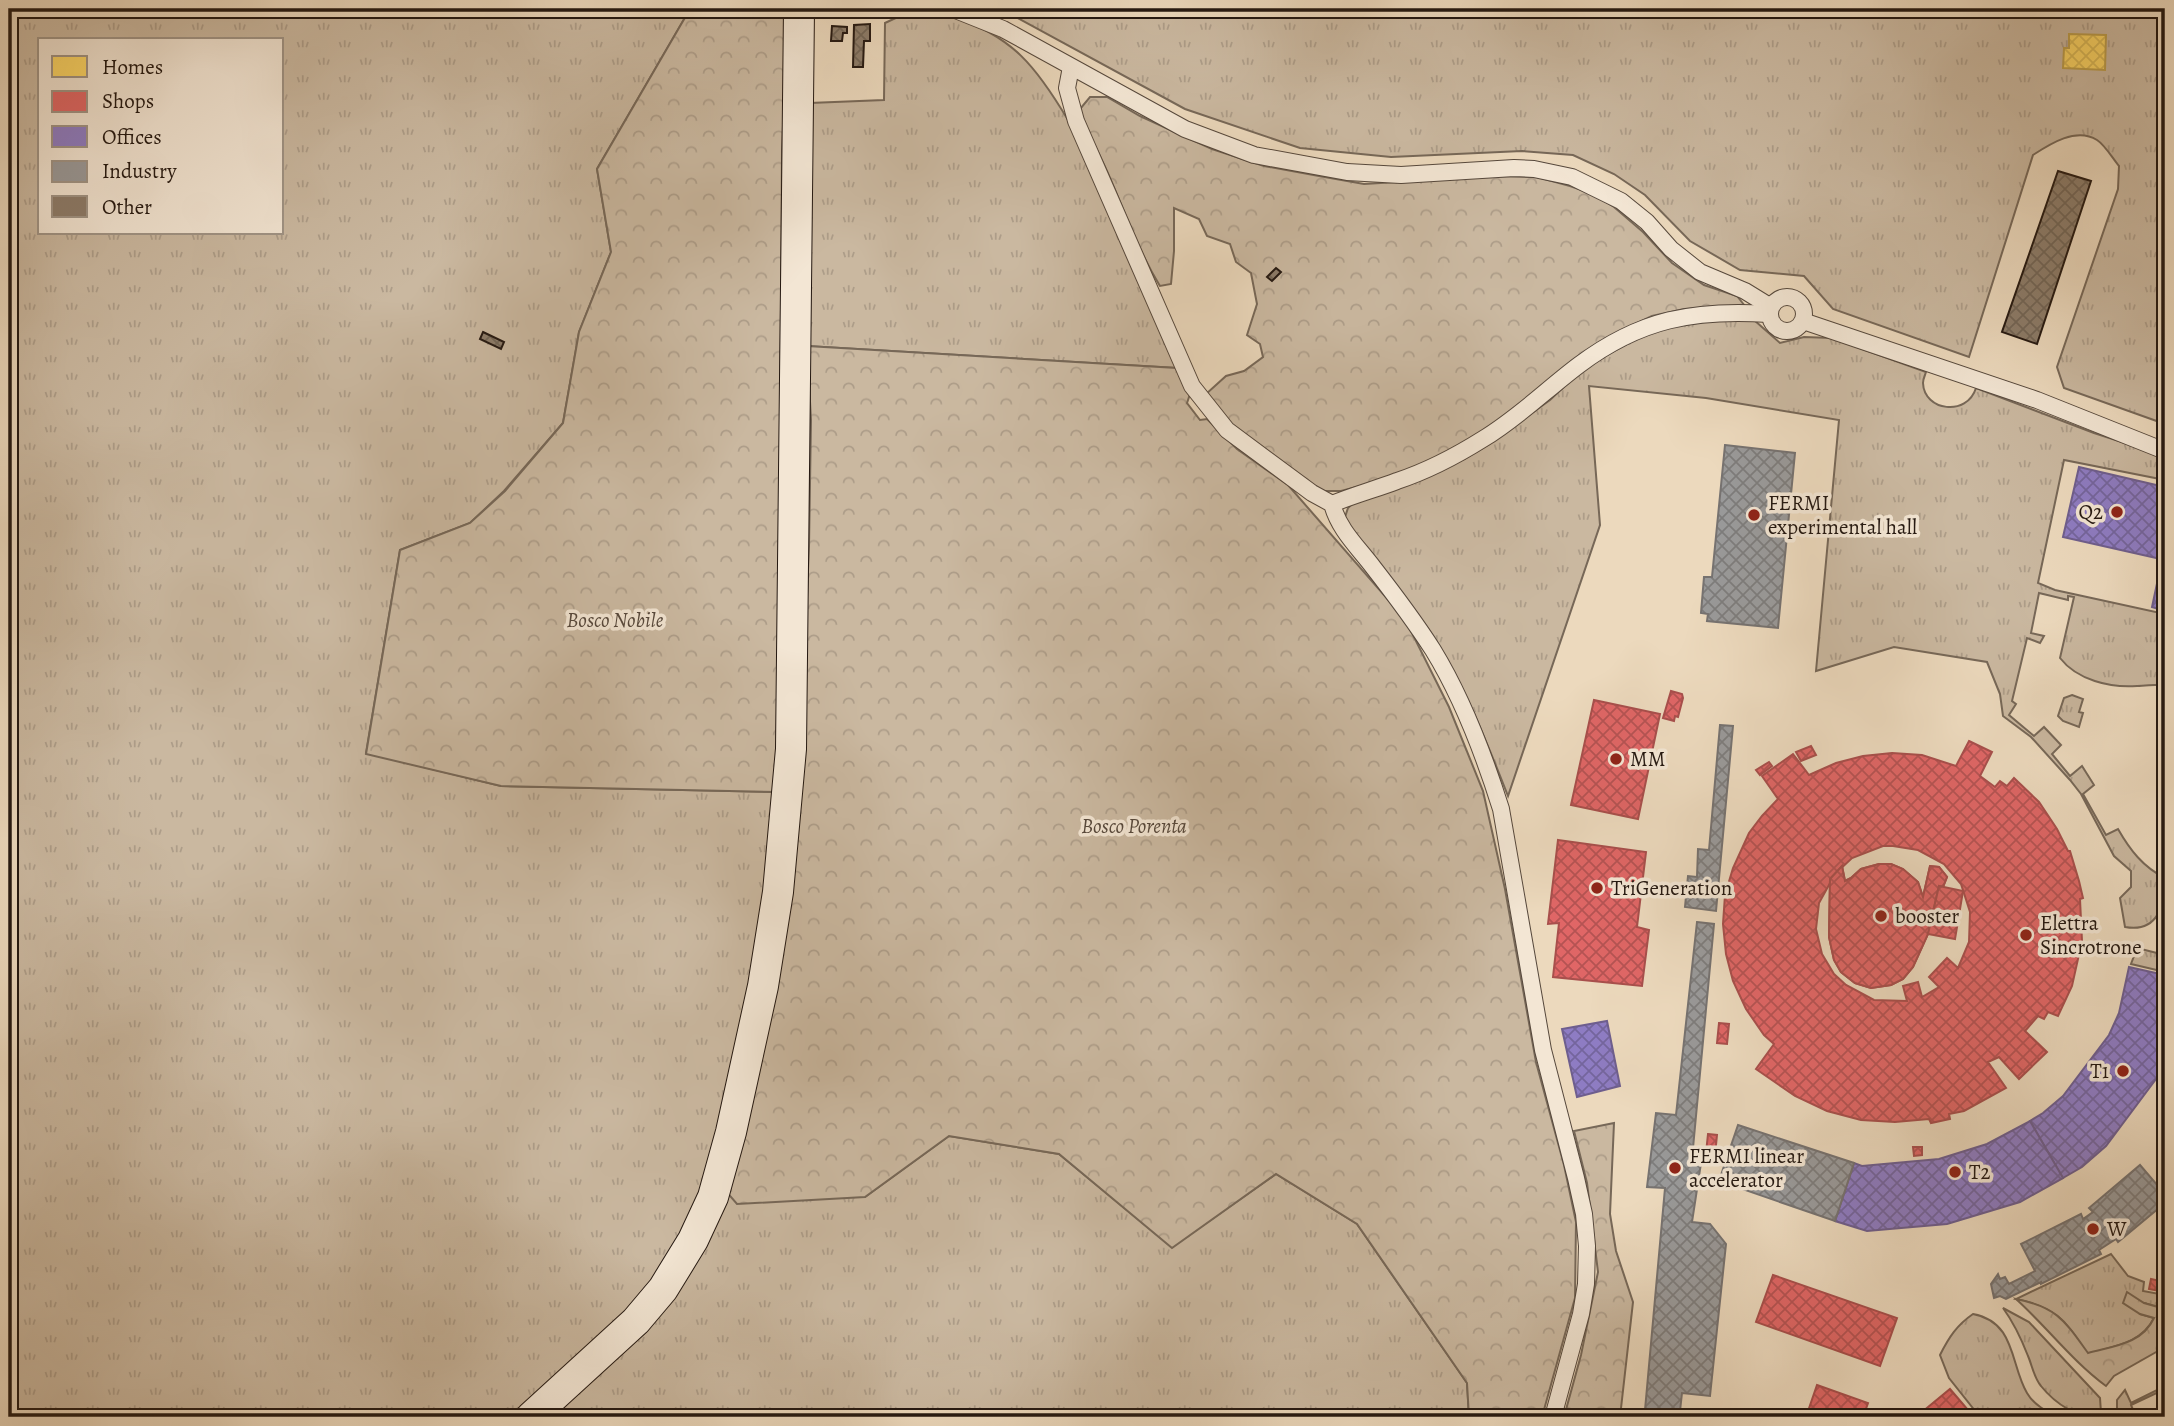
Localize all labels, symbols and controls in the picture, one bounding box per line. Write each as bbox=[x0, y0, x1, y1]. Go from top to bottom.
legend bbox=[38, 38, 284, 234]
text: Homes bbox=[102, 53, 163, 81]
text: Shops bbox=[102, 87, 154, 115]
text: Offices bbox=[102, 123, 162, 151]
text: Industry bbox=[102, 157, 177, 185]
text: Other bbox=[102, 193, 152, 221]
place label: FERMI experimental hall bbox=[1768, 489, 1917, 541]
place label: Q2 bbox=[2078, 498, 2103, 526]
marker: Q2 bbox=[2109, 504, 2125, 520]
marker: FERMI experimental hall bbox=[1746, 507, 1762, 523]
park label: Bosco Nobile bbox=[567, 606, 664, 634]
place label: MM bbox=[1630, 745, 1666, 773]
marker: MM bbox=[1608, 751, 1624, 767]
park label: Bosco Porenta bbox=[1081, 812, 1187, 840]
place label: TriGeneration bbox=[1611, 874, 1732, 902]
marker: TriGeneration bbox=[1589, 880, 1605, 896]
place label: booster bbox=[1895, 902, 1959, 930]
marker: booster bbox=[1873, 908, 1889, 924]
place label: Elettra Sincrotrone bbox=[2040, 909, 2142, 961]
marker: Elettra Sincrotrone bbox=[2018, 927, 2034, 943]
place label: T1 bbox=[2090, 1057, 2109, 1085]
marker: T1 bbox=[2115, 1063, 2131, 1079]
place label: FERMI linear accelerator bbox=[1689, 1142, 1804, 1194]
place label: T2 bbox=[1969, 1158, 1990, 1186]
marker: FERMI linear accelerator bbox=[1667, 1160, 1683, 1176]
marker: T2 bbox=[1947, 1164, 1963, 1180]
place label: W bbox=[2106, 1215, 2127, 1243]
marker: W bbox=[2085, 1221, 2101, 1237]

